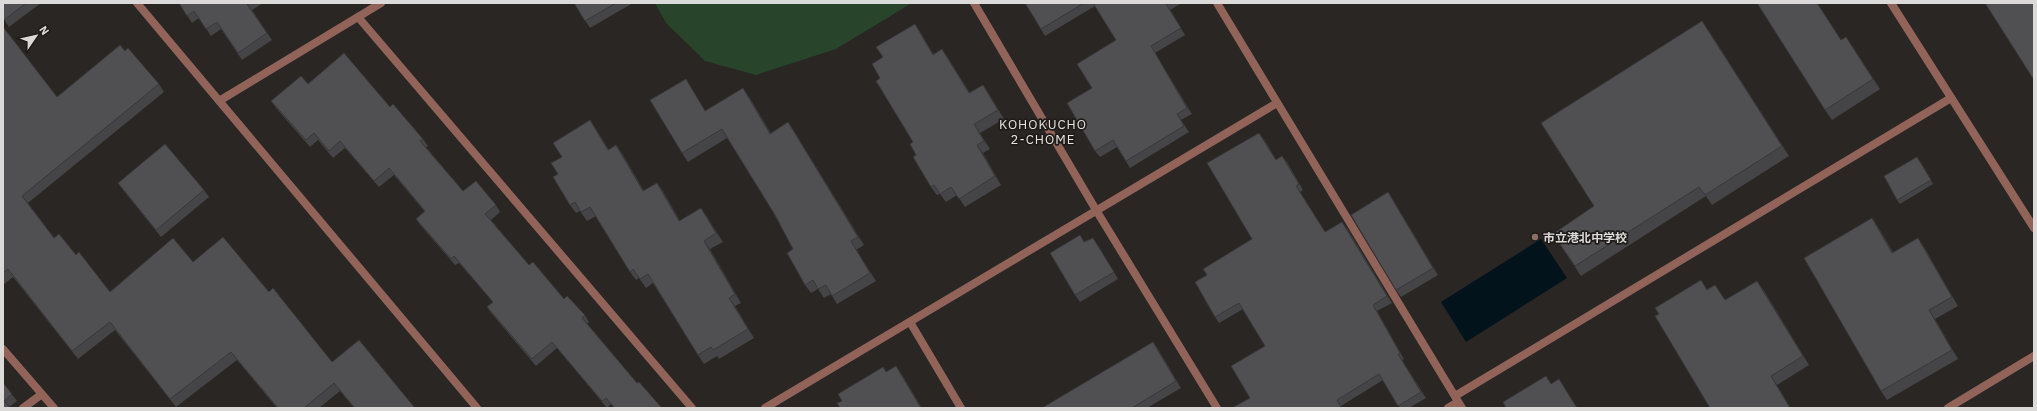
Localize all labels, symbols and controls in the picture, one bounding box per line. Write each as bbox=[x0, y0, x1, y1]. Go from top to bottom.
north arrow bbox=[16, 16, 56, 56]
text: N bbox=[36, 23, 52, 38]
district label: KOHOKUCHO 2-CHOME bbox=[999, 116, 1087, 148]
place label: 市立港北中学校 bbox=[1543, 230, 1627, 245]
marker: 市立港北中学校 bbox=[1530, 232, 1540, 242]

